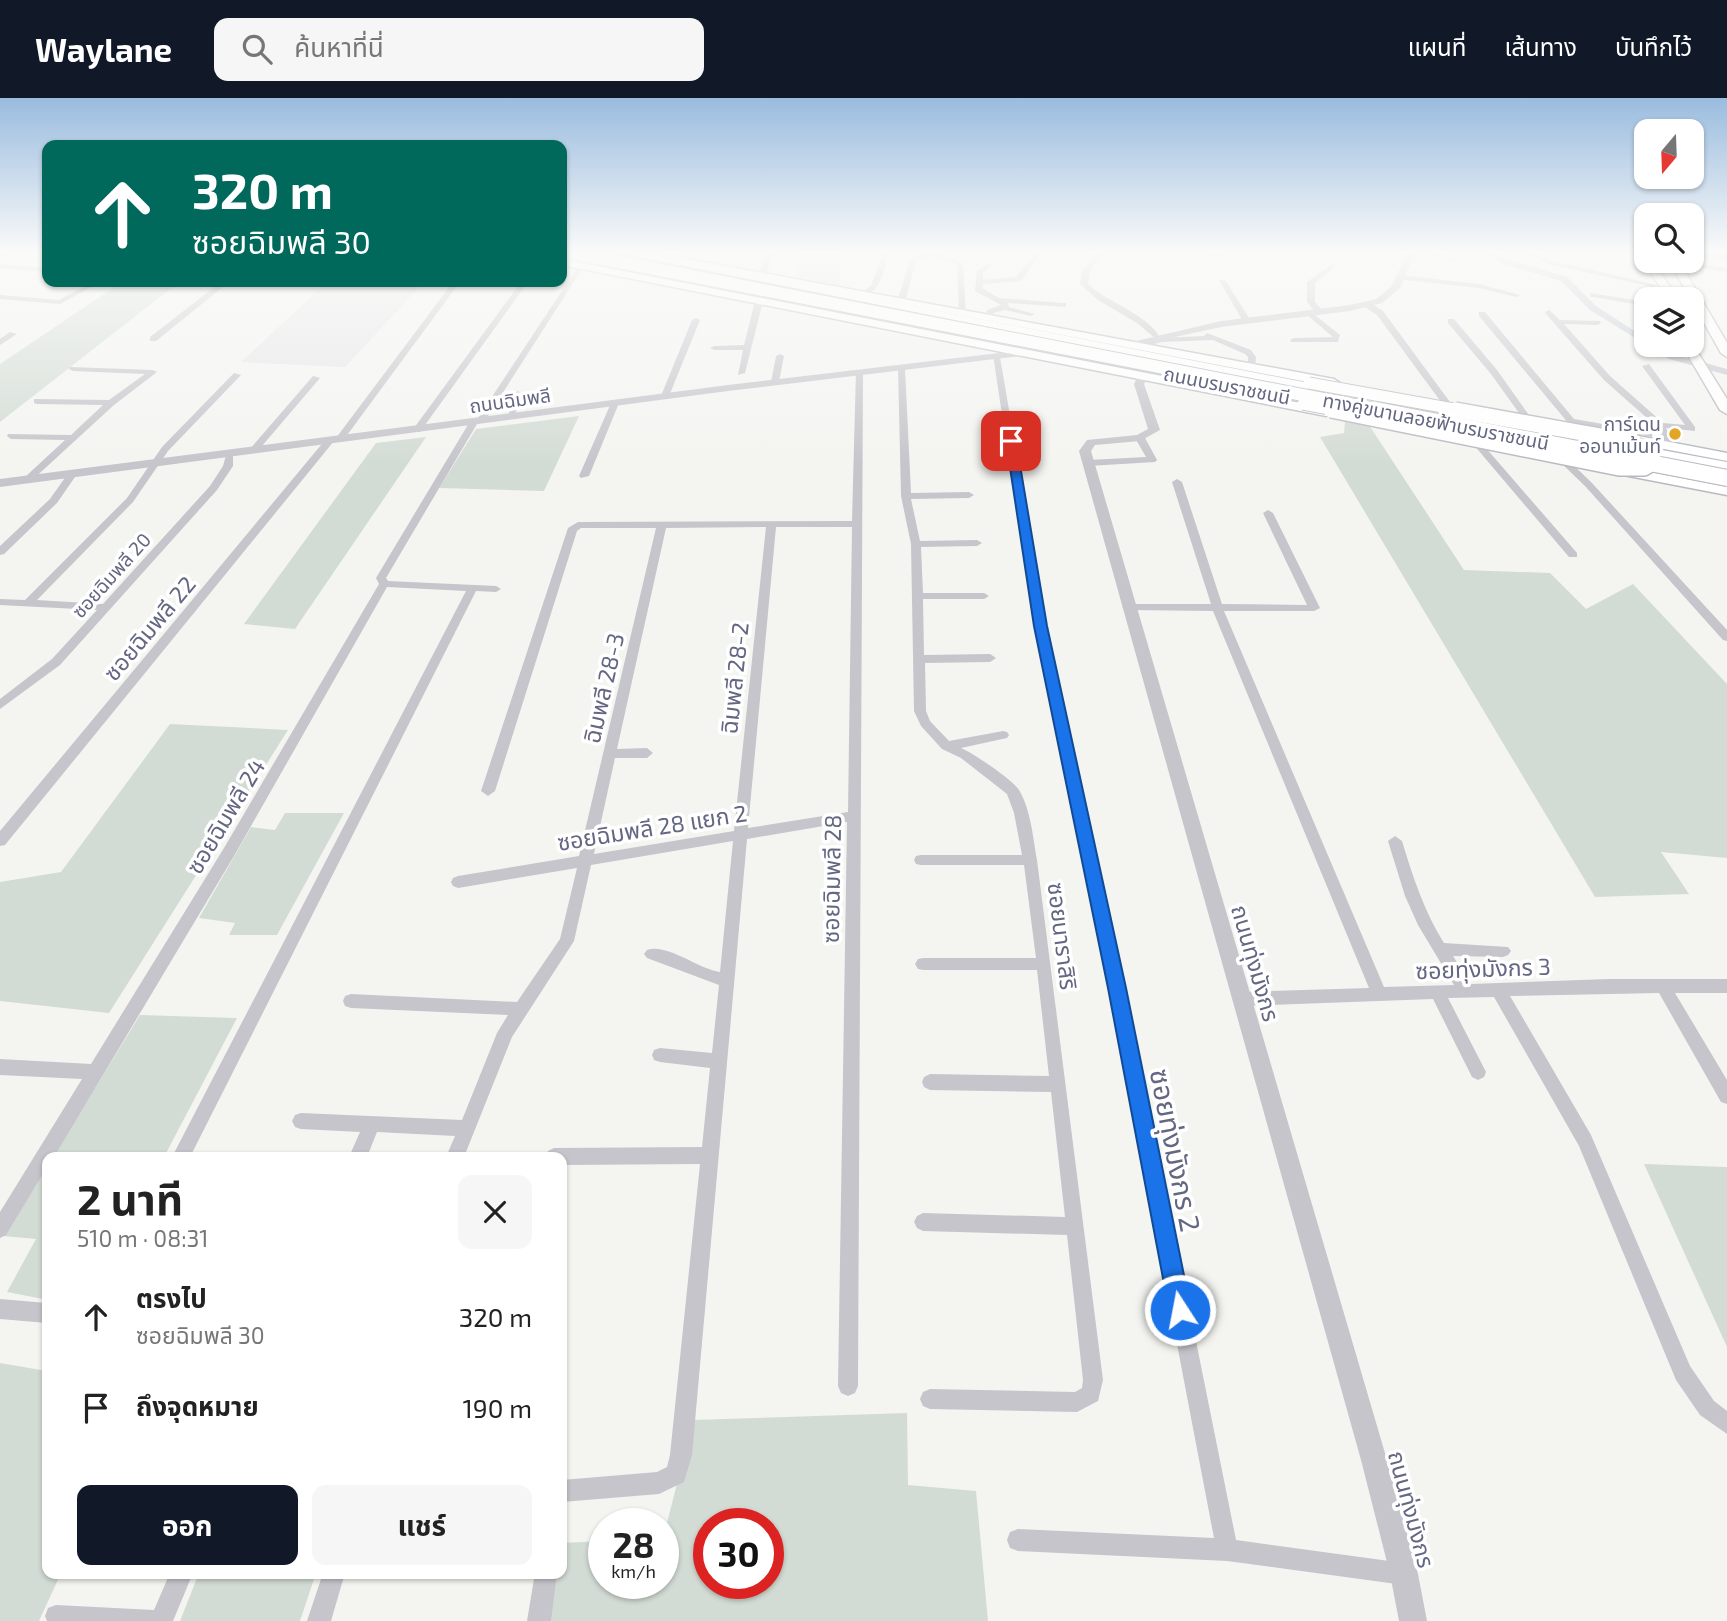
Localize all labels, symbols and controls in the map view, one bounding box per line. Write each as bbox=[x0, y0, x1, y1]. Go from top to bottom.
search box bbox=[214, 18, 704, 81]
text: Waylane bbox=[35, 29, 172, 69]
icon: search bbox=[238, 30, 276, 68]
text: ค้นหาที่นี่ bbox=[294, 31, 384, 62]
text: แผนที่ bbox=[1408, 32, 1466, 61]
text: เส้นทาง bbox=[1504, 32, 1577, 61]
text: บันทึกไว้ bbox=[1615, 32, 1692, 61]
north arrow bbox=[1634, 119, 1704, 189]
map controls bbox=[1634, 119, 1704, 357]
text: 320 m bbox=[192, 160, 333, 219]
icon: ahead bbox=[77, 168, 168, 259]
button: search bbox=[1634, 203, 1704, 273]
text: ซอยฉิมพลี 30 bbox=[192, 222, 371, 260]
button: layers bbox=[1634, 287, 1704, 357]
street label: ถนนบรมราชชนนี bbox=[1162, 361, 1292, 409]
street label: ถนนฉิมพลี bbox=[468, 383, 552, 417]
street label: ทางคู่ขนานลอยฟ้าบรมราชชนนี bbox=[1321, 388, 1551, 456]
pin bbox=[981, 411, 1041, 471]
place label: การ์เดน ออนาเม้นท์ bbox=[1579, 412, 1661, 457]
icon: arrive bbox=[992, 422, 1030, 460]
marker: การ์เดน ออนาเม้นท์ bbox=[1667, 426, 1683, 442]
street label: ซอยฉิมพลี 20 bbox=[67, 528, 155, 622]
street label: ซอยฉิมพลี 22 bbox=[97, 570, 201, 686]
street label: ฉิมพลี 28-2 bbox=[714, 621, 754, 735]
street label: ฉิมพลี 28-3 bbox=[577, 630, 629, 746]
street label: ซอยฉิมพลี 24 bbox=[180, 754, 270, 878]
street label: ซอยฉิมพลี 28 แยก 2 bbox=[555, 798, 749, 856]
street label: ซอยฉิมพลี 28 bbox=[816, 814, 846, 944]
street label: ซอยนาราสิริ bbox=[1043, 881, 1083, 991]
street label: ถนนทุ่งมังกร bbox=[1225, 902, 1286, 1025]
street label: ซอยทุ่งมังกร 3 bbox=[1415, 952, 1551, 985]
street label: ซอยทุ่งมังกร 2 bbox=[1143, 1066, 1208, 1234]
text: 2 นาที bbox=[77, 1173, 183, 1223]
button: close bbox=[458, 1175, 532, 1249]
text: 510 m · 08:31 bbox=[77, 1224, 209, 1252]
position arrow bbox=[1143, 1273, 1217, 1347]
text: ตรงไป bbox=[136, 1282, 207, 1313]
icon: ahead bbox=[77, 1298, 115, 1336]
text: 320 m bbox=[459, 1301, 532, 1332]
text: ซอยฉิมพลี 30 bbox=[136, 1321, 265, 1349]
icon: arrive bbox=[77, 1389, 115, 1427]
text: ถึงจุดหมาย bbox=[136, 1390, 259, 1421]
text: 190 m bbox=[463, 1392, 532, 1423]
street label: ถนนทุ่งมังกร bbox=[1382, 1447, 1441, 1571]
button: ออก bbox=[77, 1485, 298, 1565]
button: แชร์ bbox=[312, 1485, 532, 1565]
speed limit sign: 30 bbox=[693, 1508, 784, 1599]
text: 28 bbox=[612, 1523, 655, 1565]
text: km/h bbox=[611, 1560, 656, 1582]

